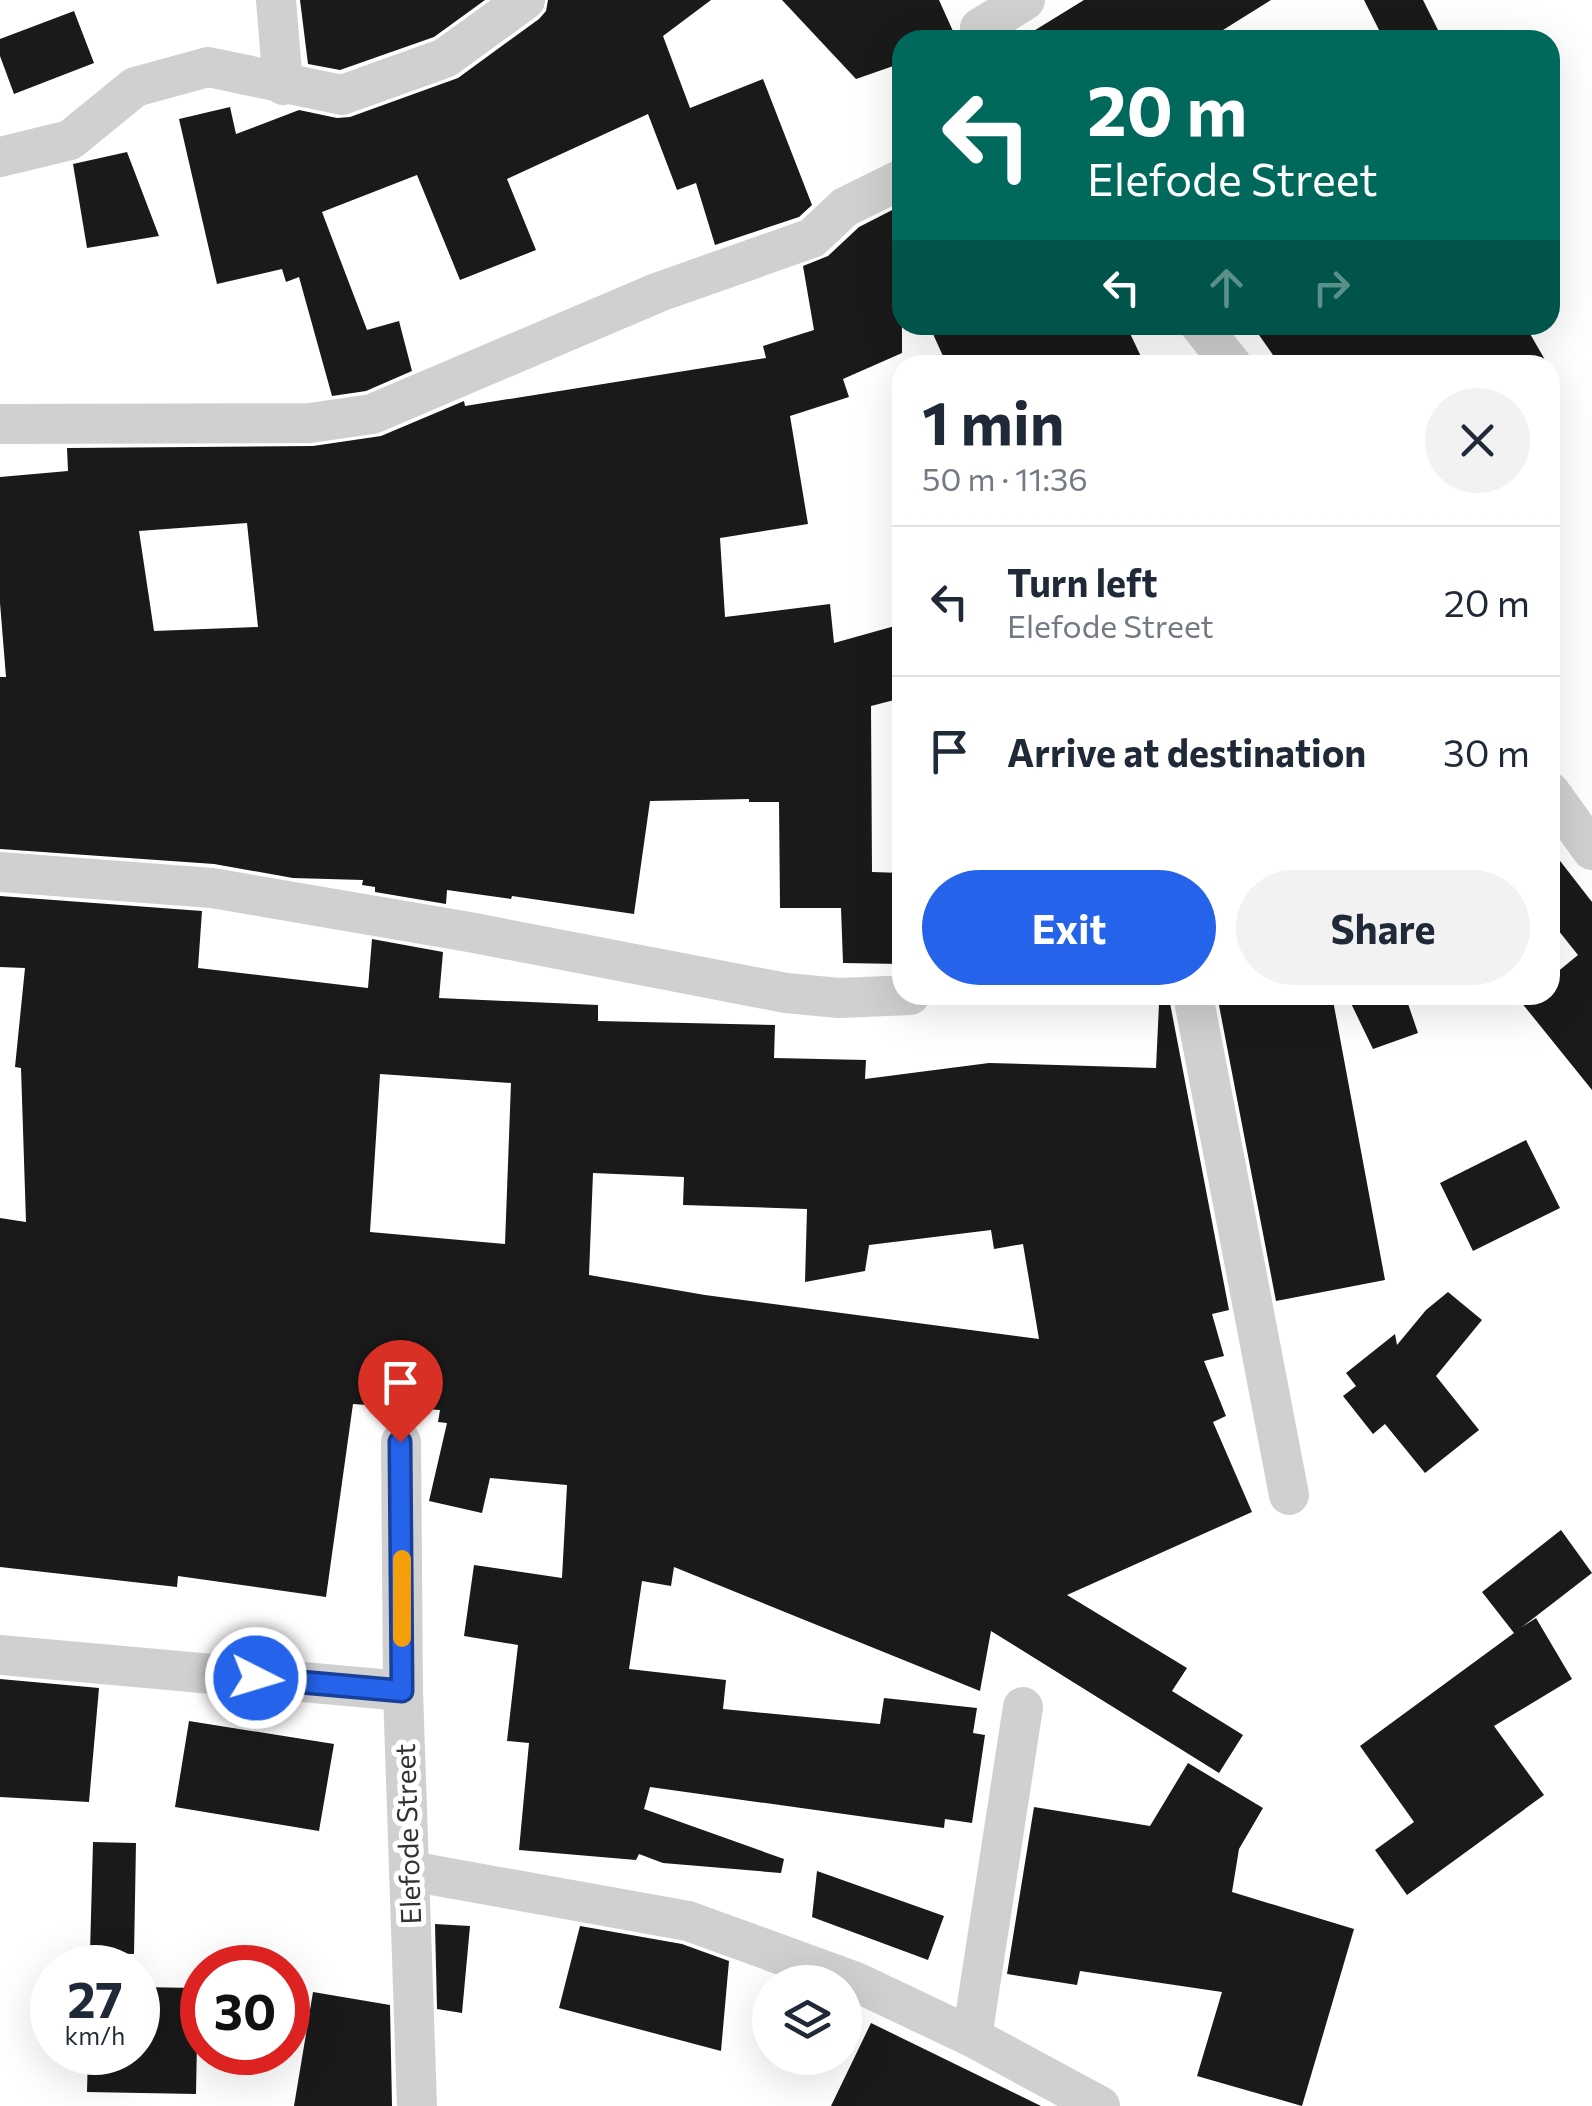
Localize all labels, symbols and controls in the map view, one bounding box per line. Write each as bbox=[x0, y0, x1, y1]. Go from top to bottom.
text: 20 m bbox=[1087, 65, 1247, 150]
icon: left bbox=[922, 70, 1052, 200]
text: Elefode Street bbox=[1087, 150, 1378, 205]
icon: left bbox=[1094, 260, 1149, 315]
icon: ahead bbox=[1199, 260, 1254, 315]
icon: right bbox=[1304, 260, 1359, 315]
text: 1 min bbox=[922, 384, 1064, 457]
button: close bbox=[1425, 388, 1530, 493]
text: 50 m · 11:36 bbox=[922, 458, 1088, 498]
text: Turn left bbox=[1007, 558, 1158, 605]
icon: left bbox=[922, 574, 977, 629]
text: 20 m bbox=[1444, 578, 1530, 625]
text: Elefode Street bbox=[1007, 605, 1214, 645]
icon: arrive bbox=[922, 724, 977, 779]
text: Arrive at destination bbox=[1007, 728, 1366, 775]
text: 30 m bbox=[1443, 728, 1530, 775]
button: Exit bbox=[922, 870, 1216, 985]
button: Share bbox=[1236, 870, 1530, 985]
pin bbox=[358, 1340, 443, 1443]
icon: arrive bbox=[373, 1355, 428, 1410]
position arrow bbox=[204, 1626, 308, 1730]
street label: Elefode Street bbox=[387, 1743, 427, 1925]
speed limit sign: 30 bbox=[180, 1945, 310, 2075]
map controls bbox=[752, 1965, 862, 2075]
button: layers bbox=[752, 1965, 862, 2075]
text: 27 bbox=[67, 1967, 123, 2028]
text: km/h bbox=[65, 2020, 125, 2050]

